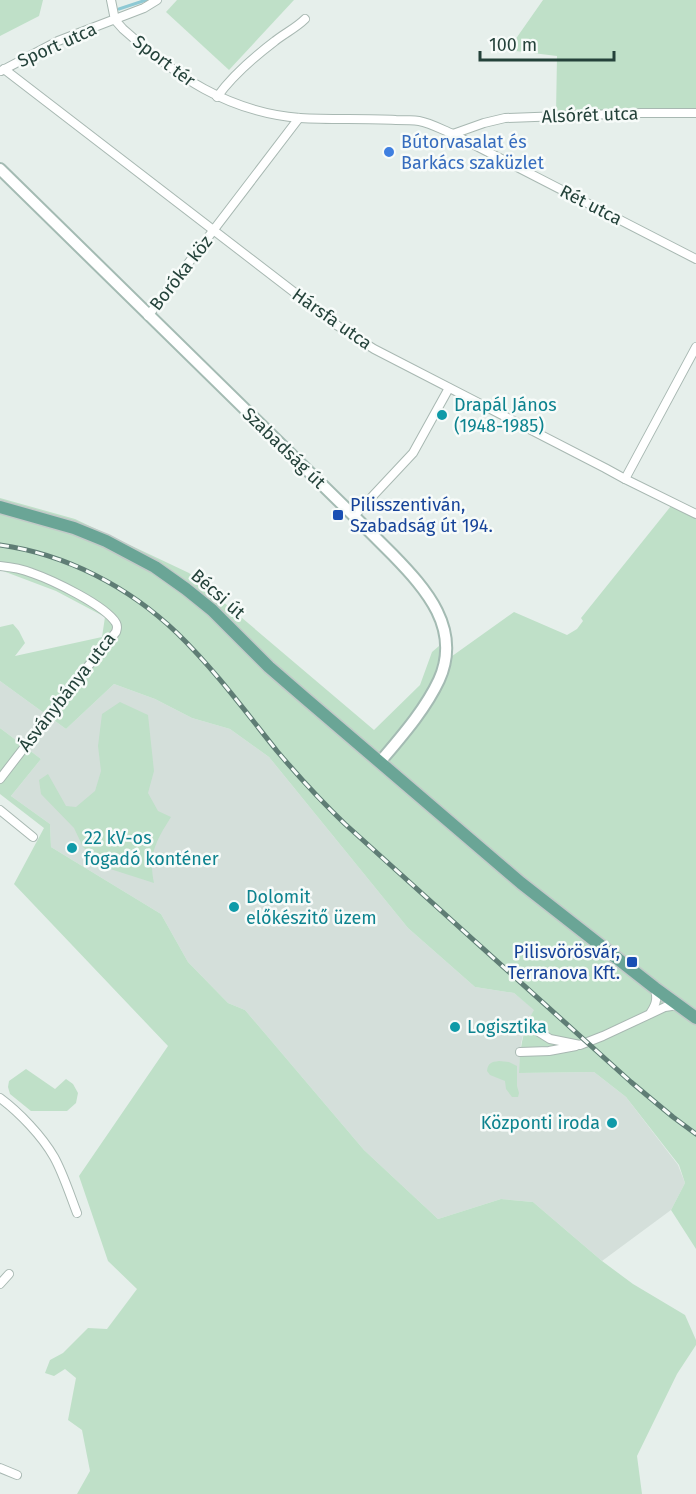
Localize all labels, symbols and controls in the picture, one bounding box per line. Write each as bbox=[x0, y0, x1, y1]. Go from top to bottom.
street label: Sport utca bbox=[14, 18, 100, 72]
scale bar bbox=[480, 24, 614, 62]
street label: Sport tér bbox=[129, 30, 199, 92]
text: 100 m bbox=[489, 34, 537, 56]
street label: Alsórét utca bbox=[541, 102, 639, 128]
place label: Bútorvasalat és Barkács szaküzlet bbox=[401, 131, 544, 174]
marker: Bútorvasalat és Barkács szaküzlet bbox=[382, 145, 396, 159]
street label: Rét utca bbox=[556, 180, 626, 230]
street label: Boróka köz bbox=[145, 231, 217, 315]
street label: Hársfa utca bbox=[288, 284, 376, 354]
place label: Drapál János (1948-1985) bbox=[454, 394, 557, 437]
street label: Szabadság út bbox=[238, 403, 330, 493]
marker: Drapál János (1948-1985) bbox=[435, 408, 449, 422]
place label: Pilisszentiván, Szabadság út 194. bbox=[350, 494, 493, 537]
marker: Pilisszentiván, Szabadság út 194. bbox=[331, 508, 345, 522]
street label: Bécsi út bbox=[186, 565, 250, 624]
street label: Ásványbánya utca bbox=[13, 628, 120, 756]
place label: 22 kV-os fogadó konténer bbox=[84, 827, 219, 870]
marker: 22 kV-os fogadó konténer bbox=[65, 841, 79, 855]
place label: Dolomit előkészitő üzem bbox=[246, 886, 377, 929]
marker: Dolomit előkészitő üzem bbox=[227, 900, 241, 914]
place label: Pilisvörösvár, Terranova Kft. bbox=[507, 941, 620, 984]
marker: Pilisvörösvár, Terranova Kft. bbox=[625, 955, 639, 969]
place label: Logisztika bbox=[467, 1016, 547, 1038]
marker: Logisztika bbox=[448, 1020, 462, 1034]
place label: Központi iroda bbox=[481, 1112, 600, 1134]
marker: Központi iroda bbox=[605, 1116, 619, 1130]

